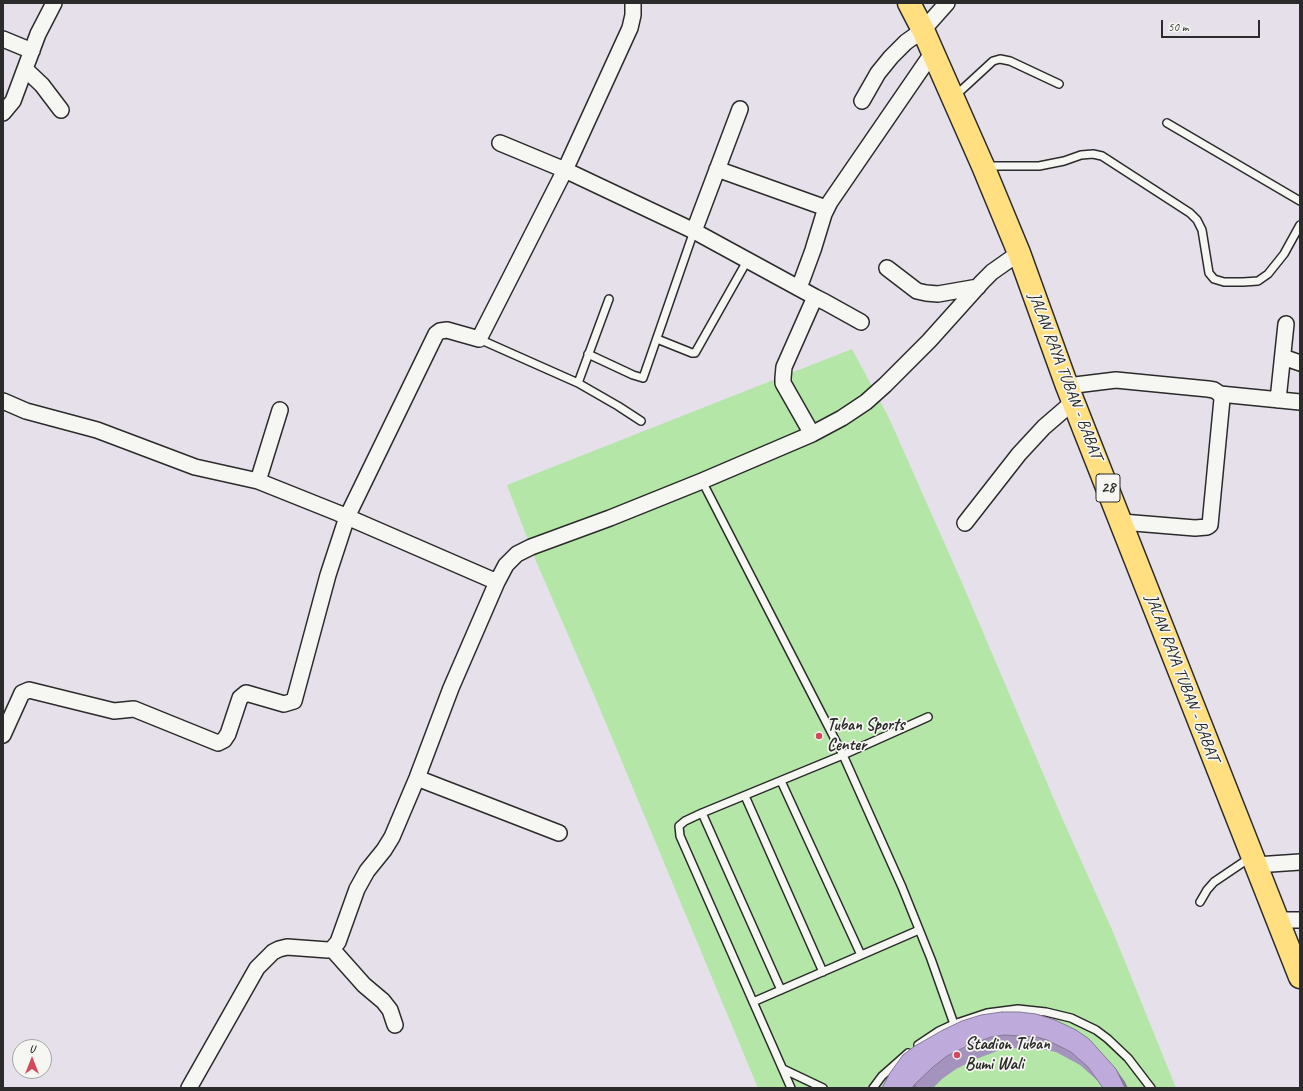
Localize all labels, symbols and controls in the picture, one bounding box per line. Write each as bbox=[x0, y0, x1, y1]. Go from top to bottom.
scale bar bbox=[1163, 12, 1262, 38]
text: 50 m bbox=[1168, 19, 1188, 35]
street label: JALAN RAYA TUBAN - BABAT bbox=[1024, 290, 1106, 462]
road number: 28 bbox=[1096, 474, 1120, 502]
street label: JALAN RAYA TUBAN - BABAT bbox=[1141, 592, 1223, 764]
place label: Tuban Sports Center bbox=[827, 716, 905, 756]
marker: Tuban Sports Center bbox=[814, 731, 824, 741]
place label: Stadion Tuban Bumi Wali bbox=[965, 1035, 1050, 1075]
north arrow bbox=[12, 1039, 52, 1079]
text: U bbox=[29, 1041, 35, 1055]
marker: Stadion Tuban Bumi Wali bbox=[952, 1050, 962, 1060]

